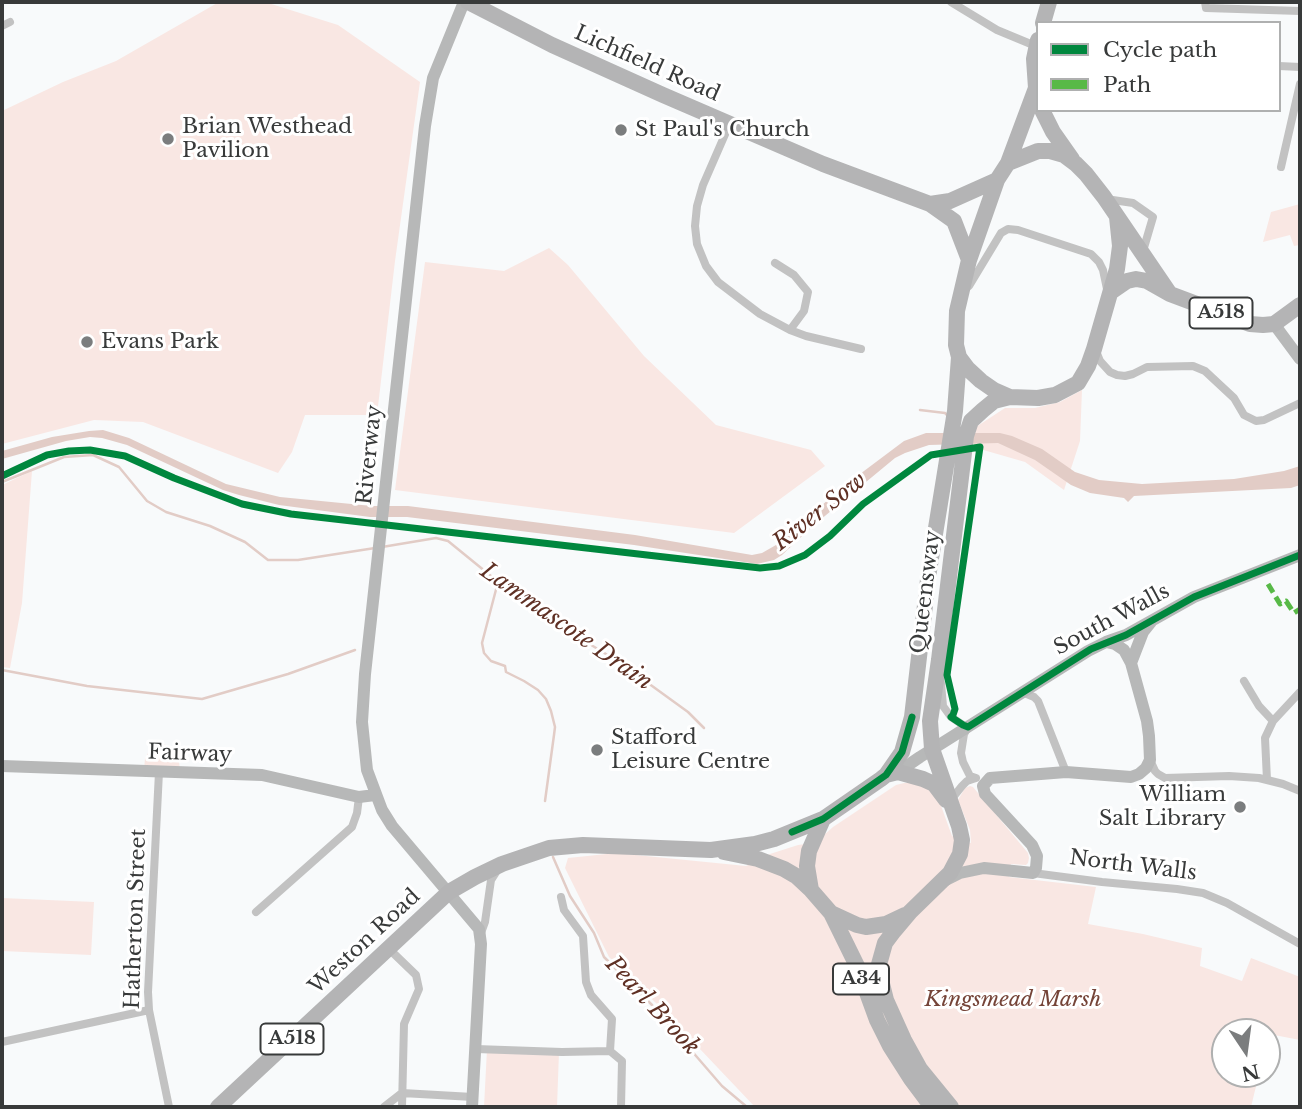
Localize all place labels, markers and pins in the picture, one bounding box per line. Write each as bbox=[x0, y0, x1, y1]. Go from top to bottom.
place label: Brian Westhead Pavilion bbox=[182, 114, 352, 164]
place label: St Paul's Church bbox=[635, 117, 810, 143]
marker: St Paul's Church bbox=[613, 122, 629, 138]
marker: Brian Westhead Pavilion bbox=[160, 131, 176, 147]
place label: Evans Park bbox=[101, 329, 219, 355]
marker: Evans Park bbox=[79, 334, 95, 350]
place label: Stafford Leisure Centre bbox=[611, 725, 770, 775]
marker: Stafford Leisure Centre bbox=[589, 742, 605, 758]
place label: William Salt Library bbox=[1099, 782, 1226, 832]
marker: William Salt Library bbox=[1232, 799, 1248, 815]

